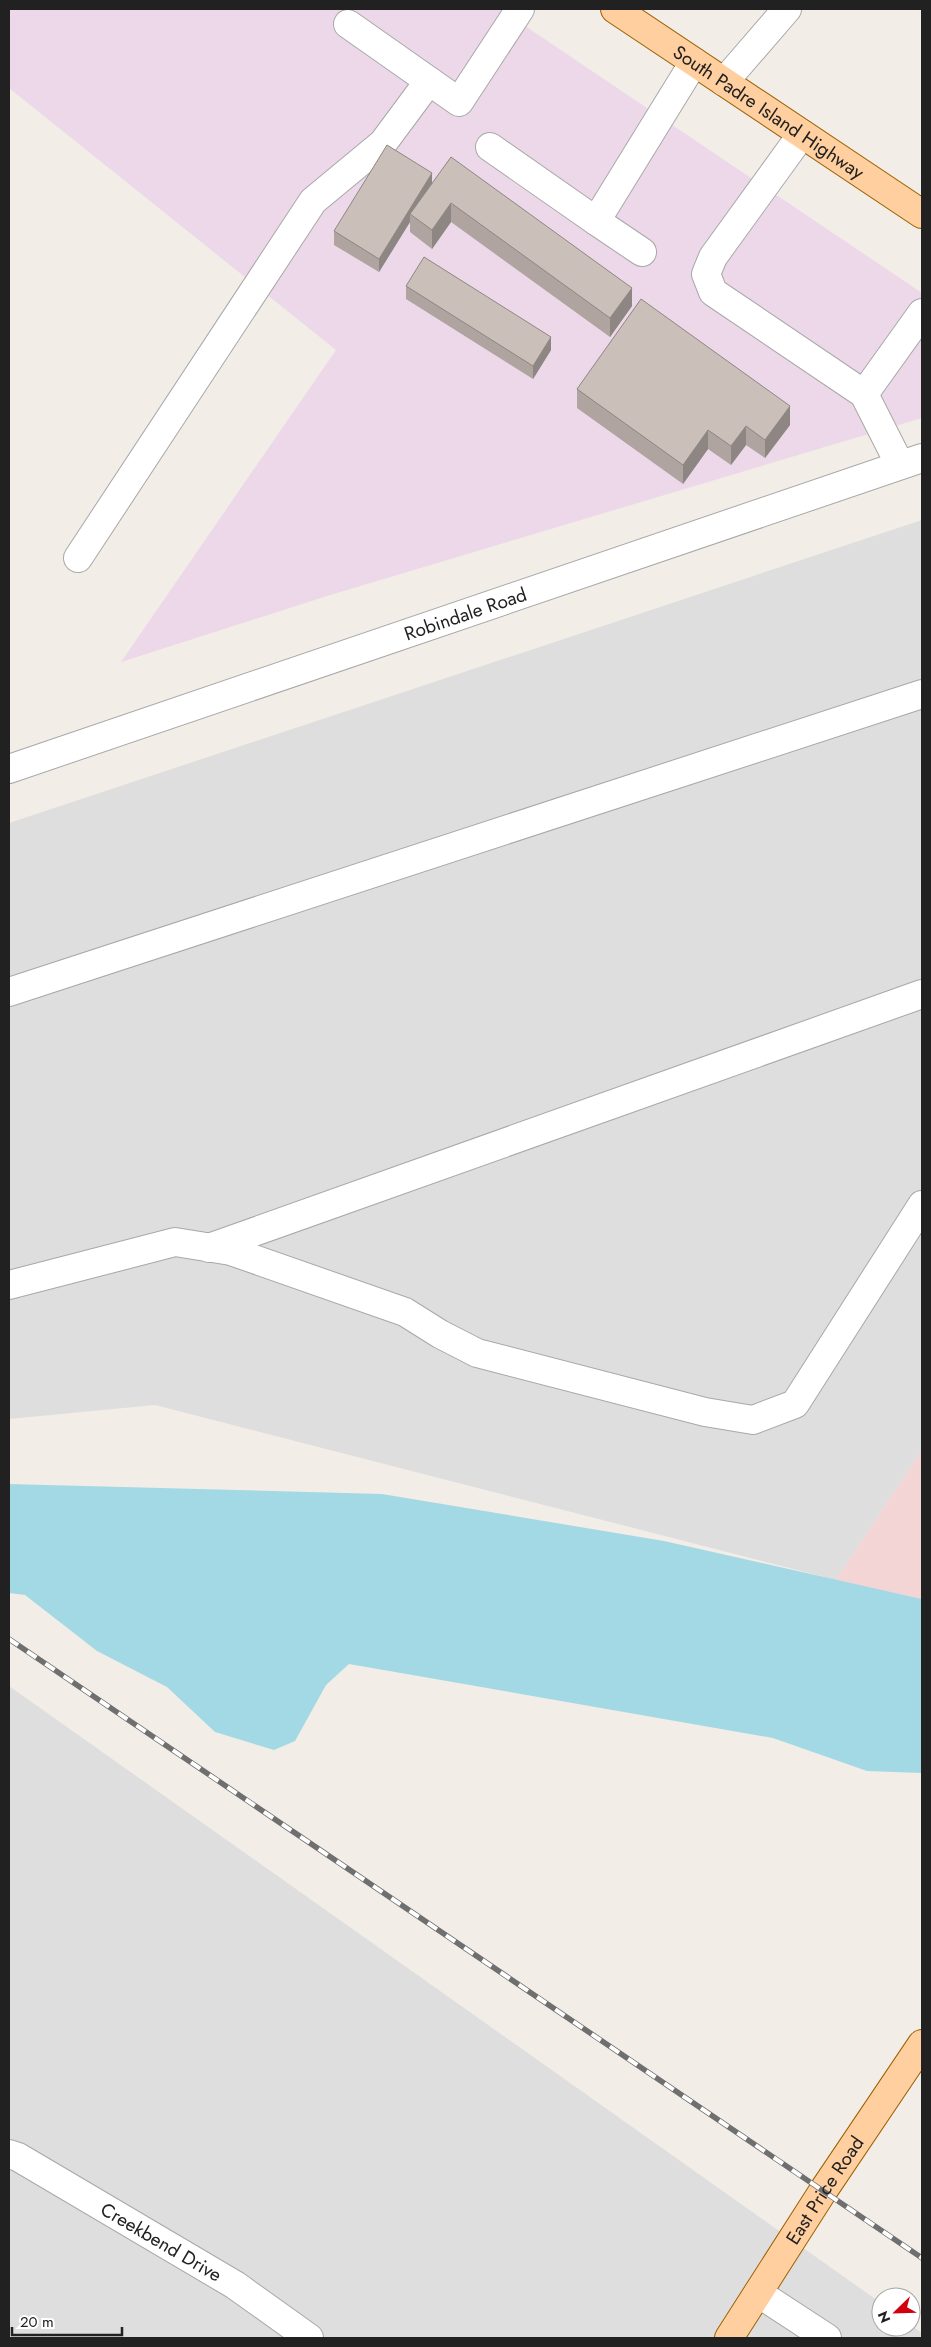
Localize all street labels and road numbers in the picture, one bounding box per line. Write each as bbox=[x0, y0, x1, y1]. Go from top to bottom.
street label: South Padre Island Highway bbox=[668, 38, 870, 186]
street label: Robindale Road bbox=[400, 580, 530, 647]
street label: East Price Road bbox=[779, 2131, 870, 2250]
street label: Creekbend Drive bbox=[96, 2195, 227, 2288]

